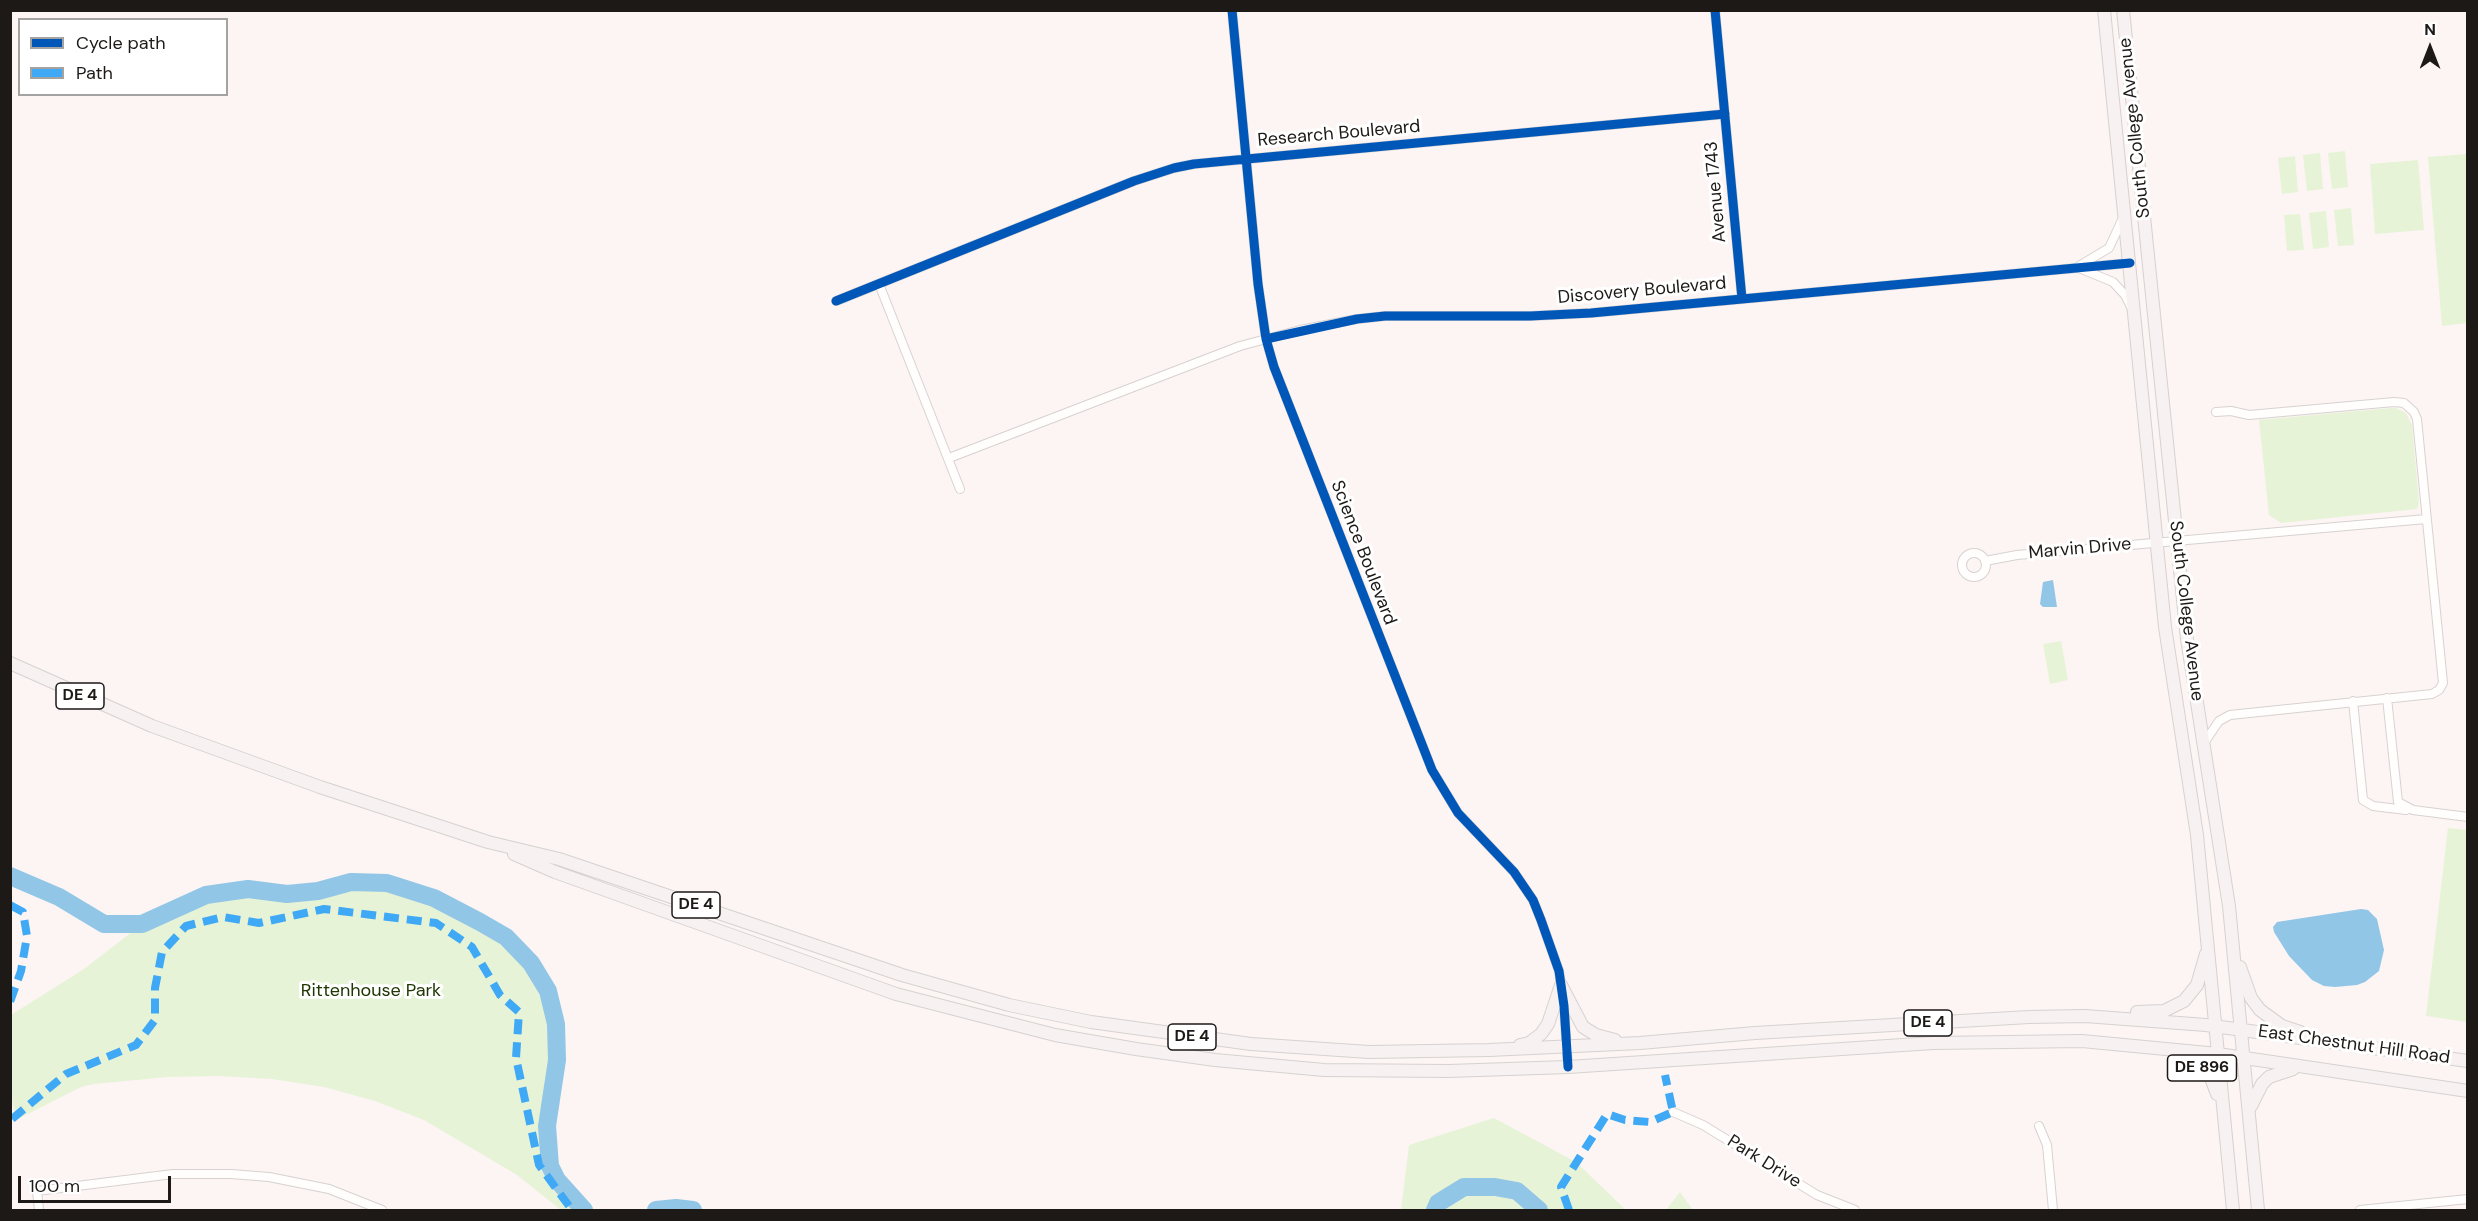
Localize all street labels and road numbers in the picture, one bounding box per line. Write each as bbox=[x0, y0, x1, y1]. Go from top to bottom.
street label: South College Avenue bbox=[2115, 37, 2155, 219]
street label: Research Boulevard bbox=[1257, 116, 1421, 152]
street label: Avenue 1743 bbox=[1701, 140, 1731, 244]
street label: Discovery Boulevard bbox=[1557, 273, 1727, 309]
street label: Science Boulevard bbox=[1325, 478, 1401, 628]
street label: South College Avenue bbox=[2164, 520, 2208, 702]
street label: Marvin Drive bbox=[2028, 534, 2132, 564]
road number: DE 4 bbox=[56, 683, 104, 709]
road number: DE 4 bbox=[672, 892, 720, 918]
road number: DE 4 bbox=[1904, 1010, 1952, 1036]
street label: East Chestnut Hill Road bbox=[2257, 1021, 2451, 1069]
road number: DE 4 bbox=[1168, 1024, 1216, 1050]
road number: DE 896 bbox=[2168, 1055, 2236, 1081]
street label: Park Drive bbox=[1723, 1131, 1805, 1193]

